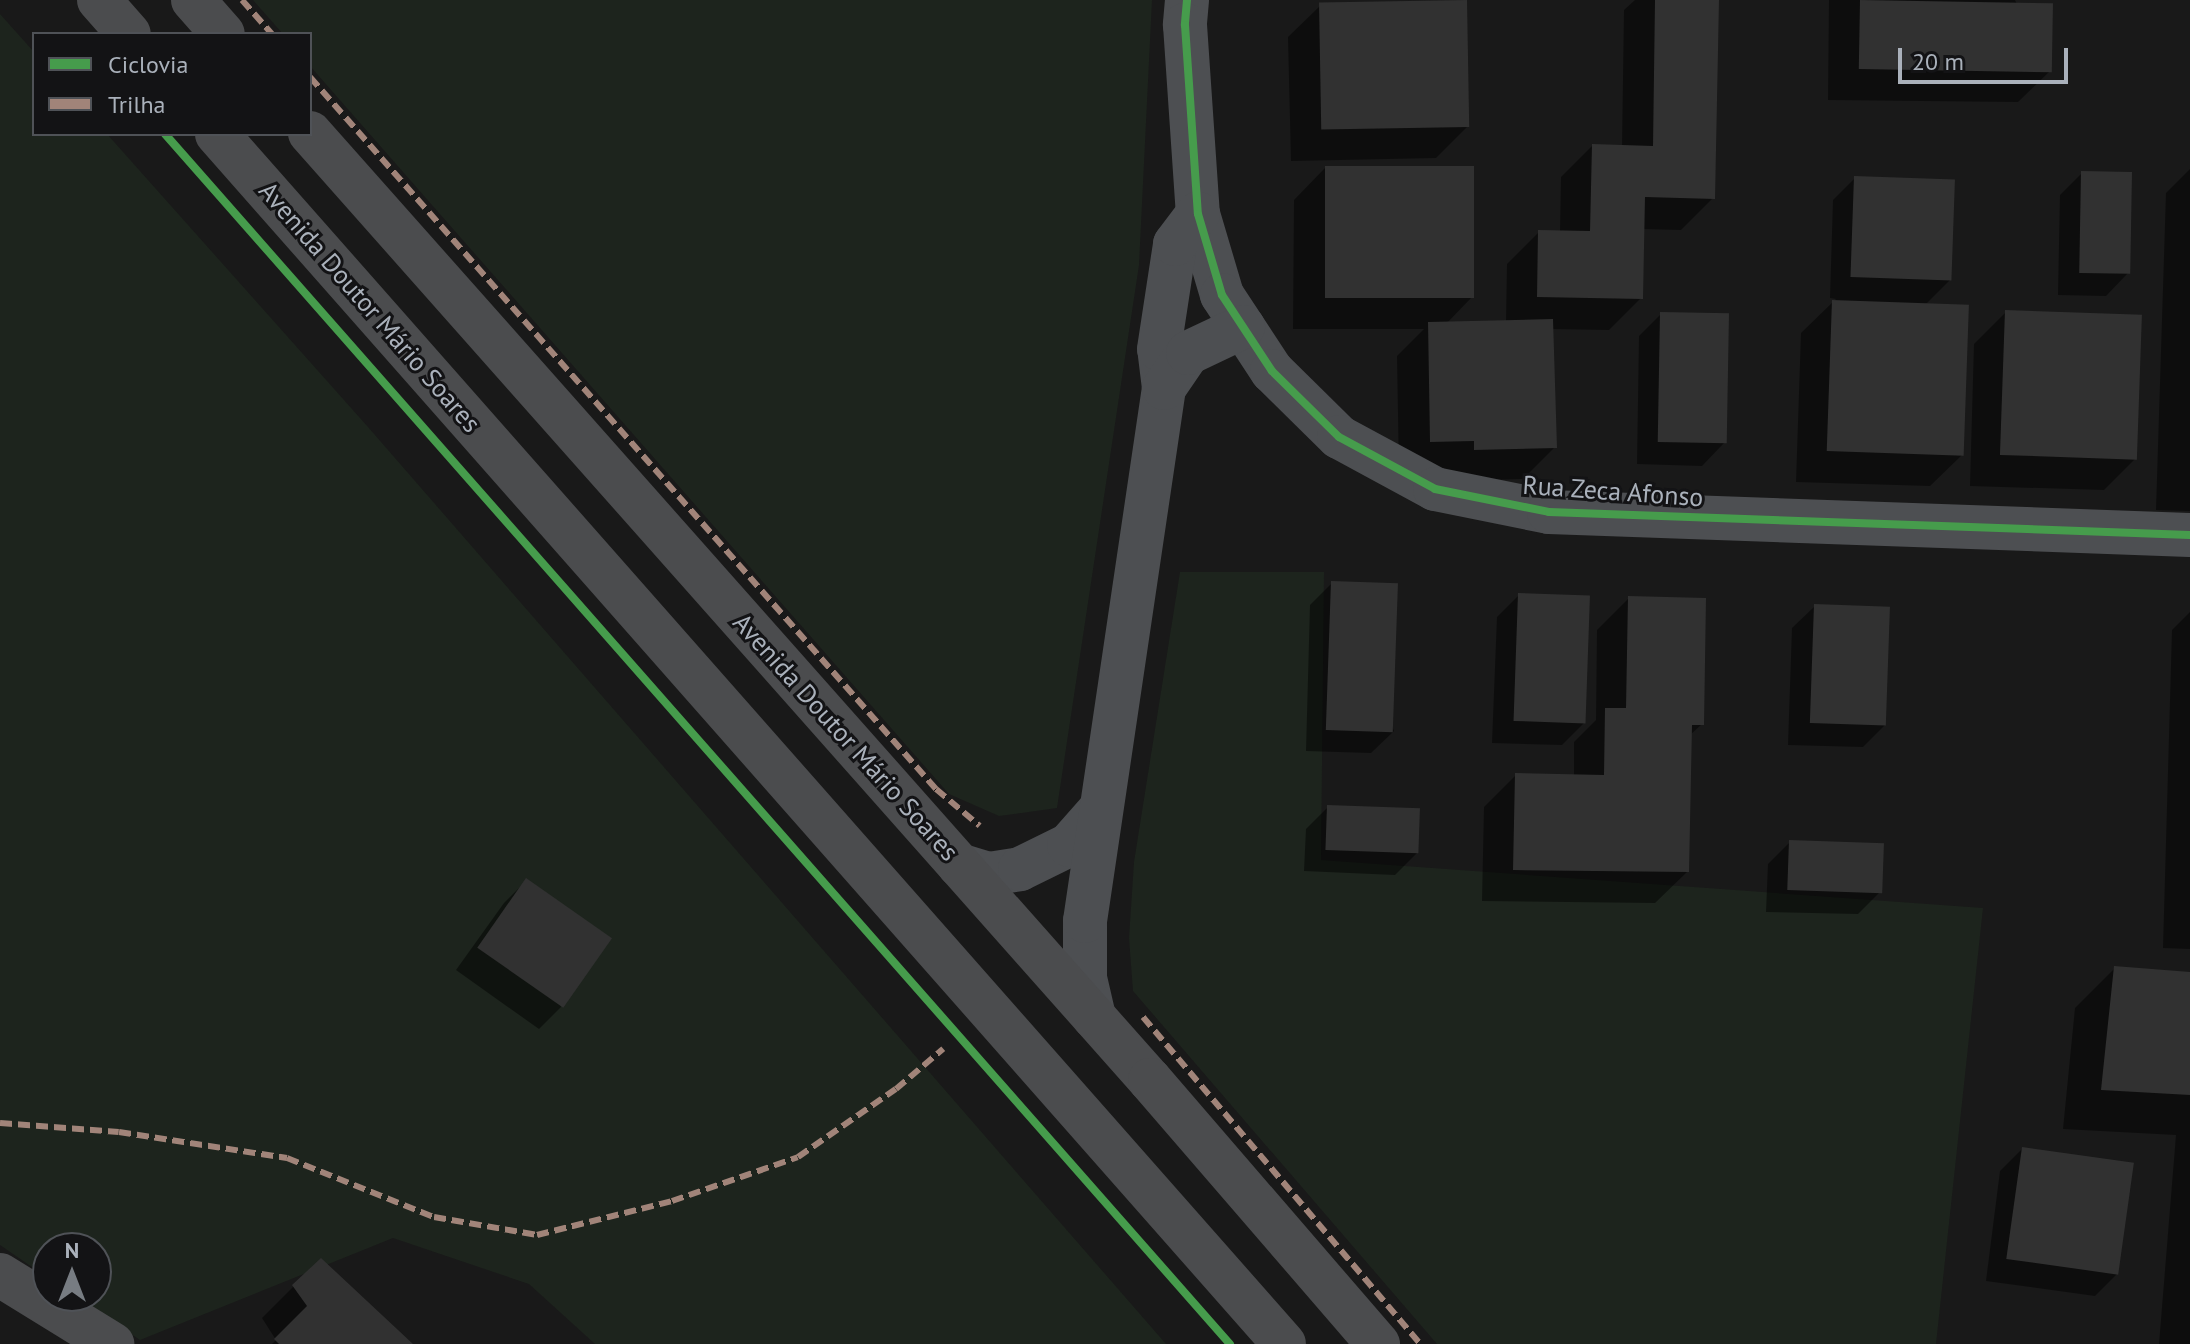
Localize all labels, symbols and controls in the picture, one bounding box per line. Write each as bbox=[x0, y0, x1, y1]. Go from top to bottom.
legend bbox=[32, 32, 312, 136]
scale bar bbox=[1902, 32, 2072, 82]
text: 20 m bbox=[1912, 46, 1964, 77]
text: Ciclovia bbox=[108, 49, 188, 80]
text: Trilha bbox=[108, 89, 165, 120]
street label: Avenida Doutor Mário Soares bbox=[253, 175, 487, 439]
street label: Rua Zeca Afonso bbox=[1521, 469, 1705, 513]
street label: Avenida Doutor Mário Soares bbox=[727, 607, 965, 867]
north arrow bbox=[32, 1232, 112, 1312]
text: N bbox=[65, 1236, 79, 1264]

